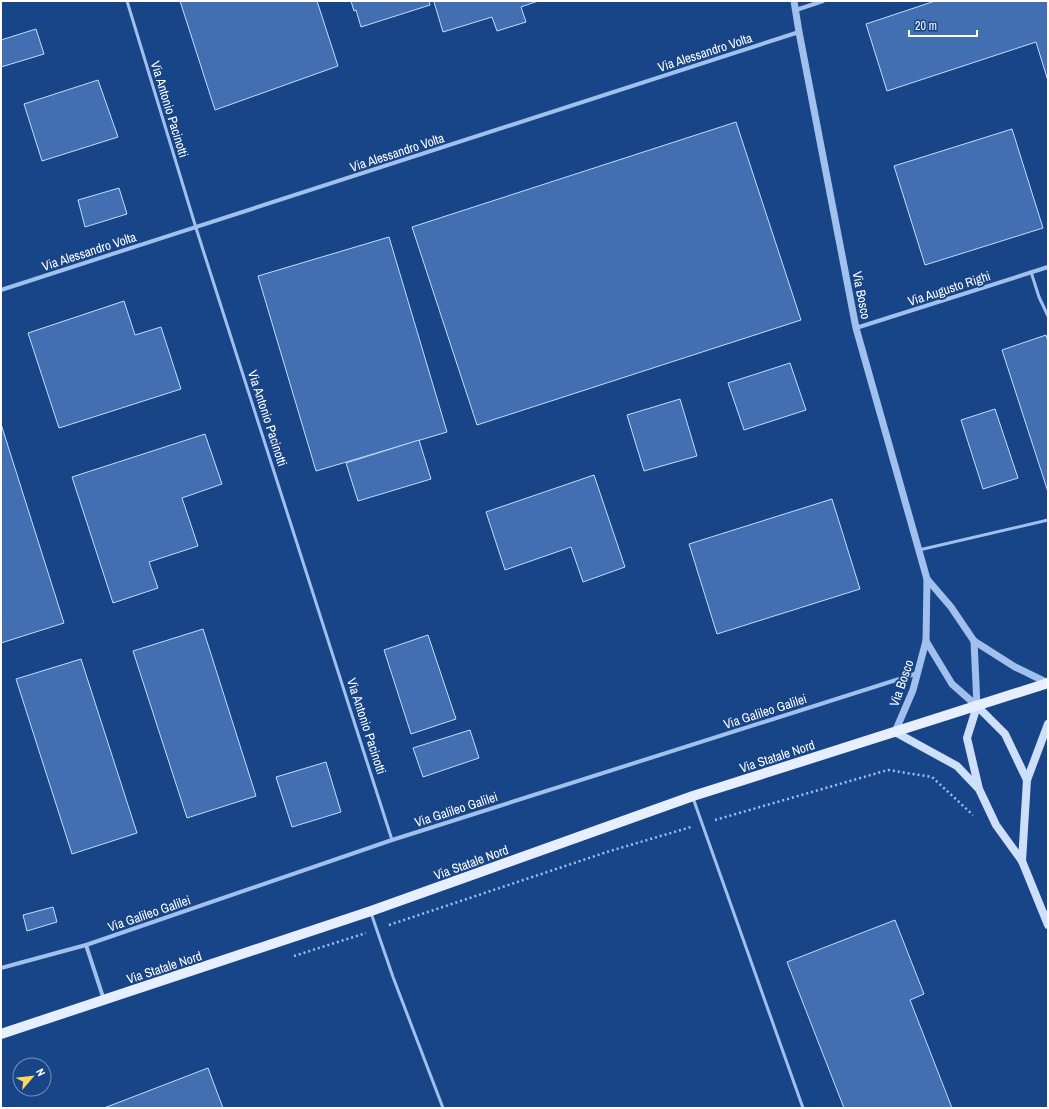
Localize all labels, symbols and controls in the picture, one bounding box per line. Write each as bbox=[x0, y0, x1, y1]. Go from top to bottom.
scale bar bbox=[909, 12, 977, 38]
text: 20 m bbox=[915, 18, 937, 34]
street label: Via Alessandro Volta bbox=[656, 29, 755, 76]
street label: Via Antonio Pacinotti bbox=[147, 59, 192, 159]
street label: Via Alessandro Volta bbox=[348, 129, 447, 176]
street label: Via Alessandro Volta bbox=[40, 228, 139, 275]
street label: Via Augusto Righi bbox=[906, 267, 993, 310]
street label: Via Bosco bbox=[849, 270, 874, 321]
street label: Via Antonio Pacinotti bbox=[244, 368, 291, 468]
street label: Via Bosco bbox=[886, 657, 917, 709]
street label: Via Antonio Pacinotti bbox=[343, 676, 390, 776]
street label: Via Galileo Galilei bbox=[721, 690, 809, 733]
street label: Via Statale Nord bbox=[737, 736, 817, 777]
street label: Via Galileo Galilei bbox=[412, 788, 500, 831]
street label: Via Statale Nord bbox=[432, 841, 511, 884]
street label: Via Galileo Galilei bbox=[106, 891, 193, 936]
street label: Via Statale Nord bbox=[124, 947, 204, 988]
north arrow bbox=[12, 1057, 52, 1097]
text: N bbox=[33, 1066, 49, 1078]

